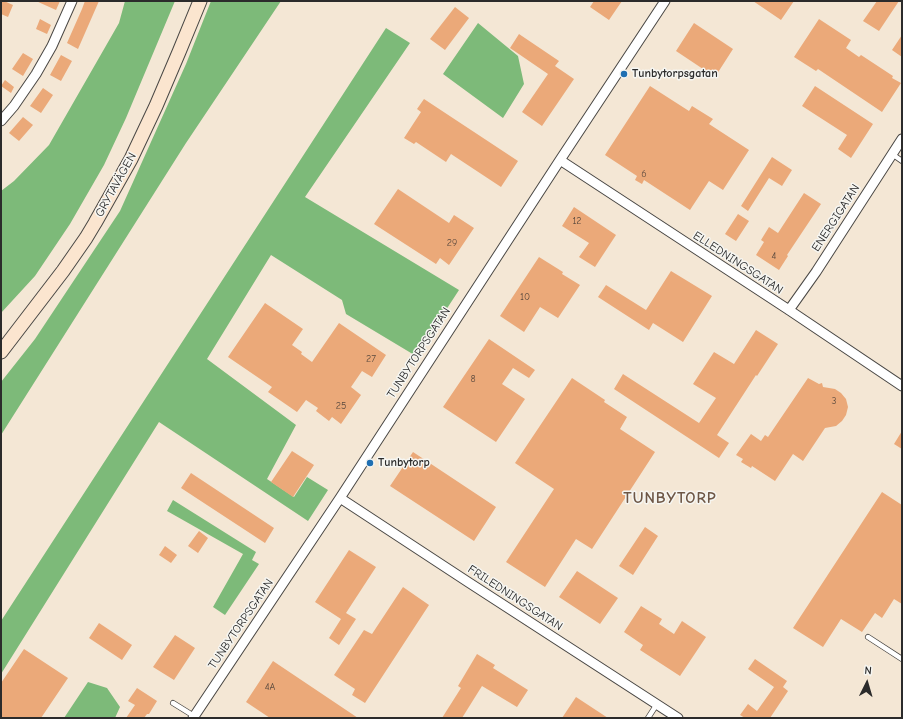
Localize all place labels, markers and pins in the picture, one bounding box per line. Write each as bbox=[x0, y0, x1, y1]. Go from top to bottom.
place label: Tunbytorpsgatan bbox=[632, 67, 718, 81]
marker: Tunbytorpsgatan bbox=[619, 69, 629, 79]
place label: Tunbytorp bbox=[378, 456, 430, 470]
marker: Tunbytorp bbox=[365, 458, 375, 468]

